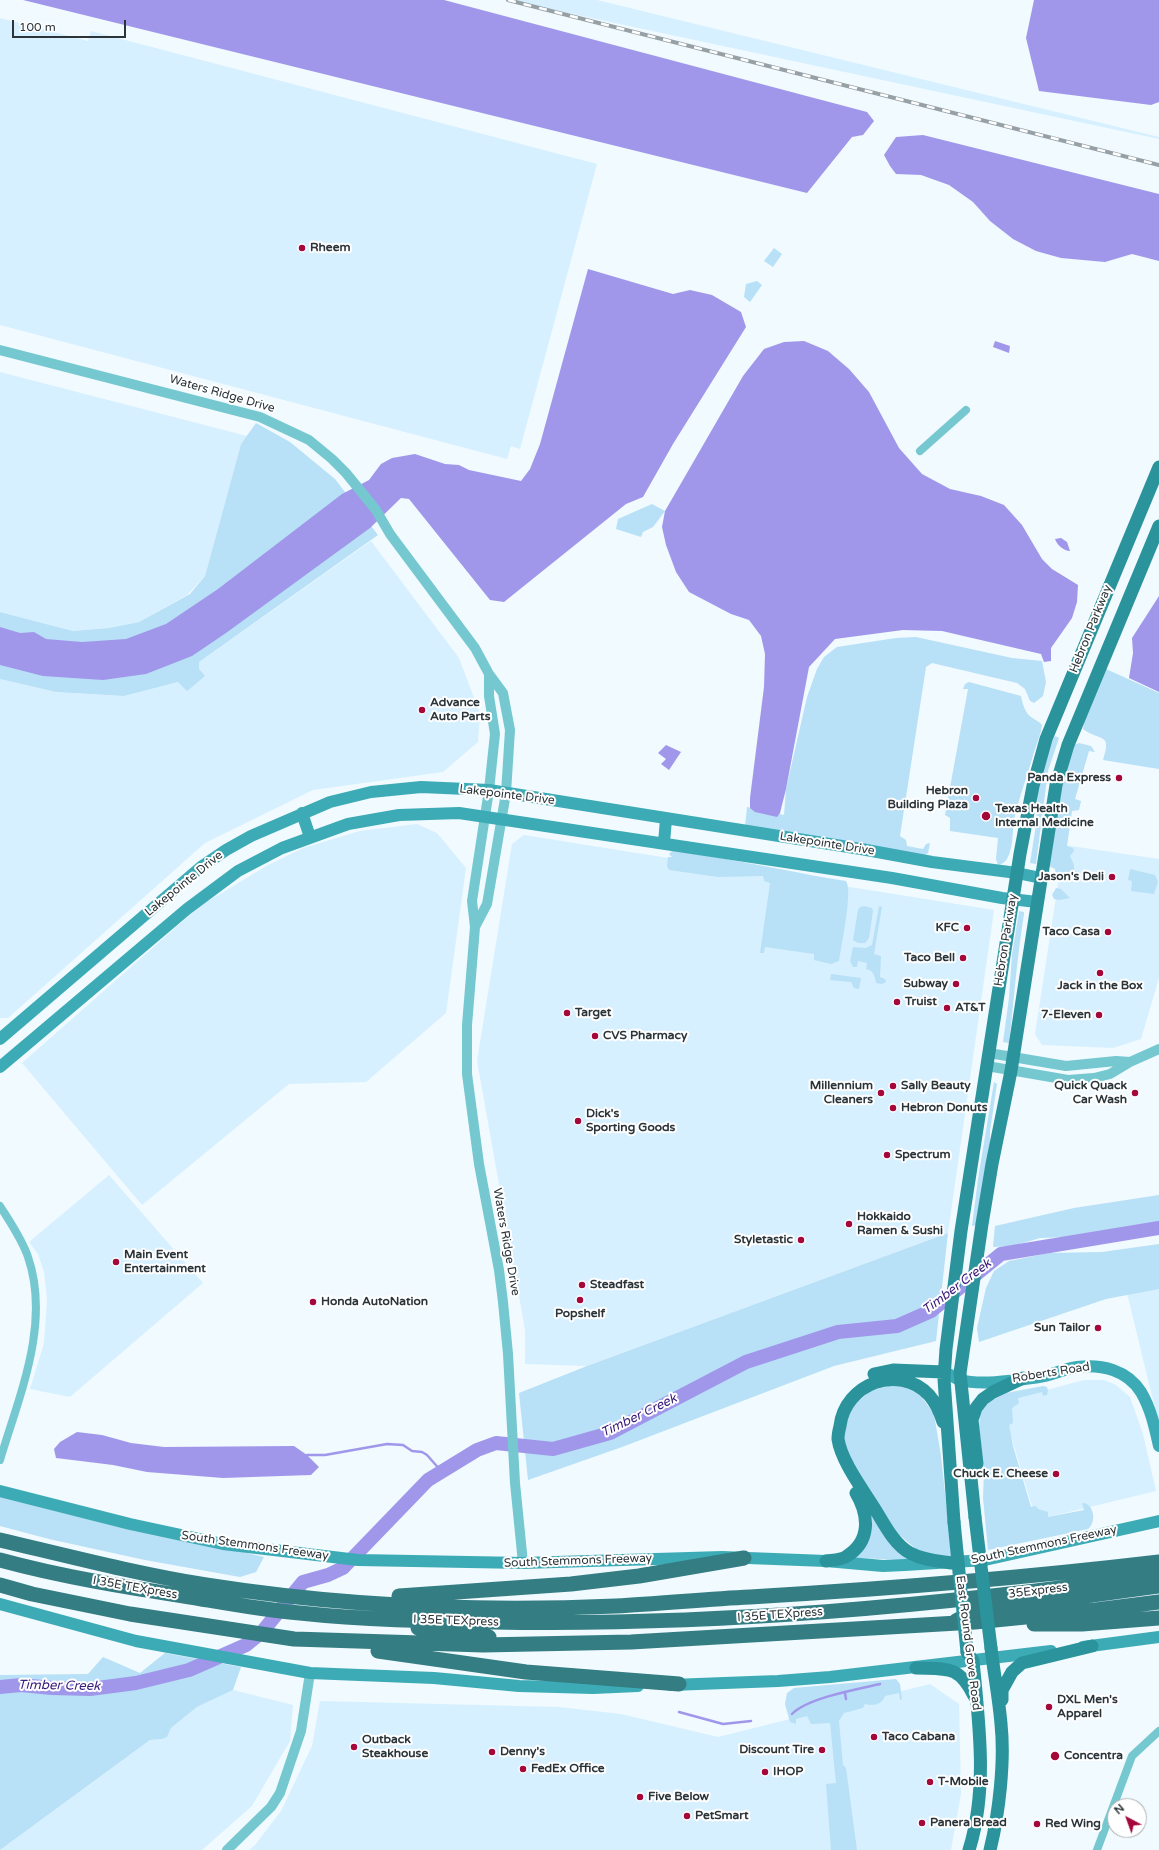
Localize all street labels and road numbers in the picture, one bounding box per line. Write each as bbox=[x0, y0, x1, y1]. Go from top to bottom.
street label: Waters Ridge Drive bbox=[168, 372, 276, 416]
street label: Hebron Parkway bbox=[1067, 583, 1115, 675]
street label: Lakepointe Drive bbox=[459, 782, 555, 808]
street label: Lakepointe Drive bbox=[779, 829, 875, 859]
street label: Lakepointe Drive bbox=[142, 848, 226, 920]
street label: Hebron Parkway bbox=[992, 893, 1020, 987]
street label: Waters Ridge Drive bbox=[489, 1187, 523, 1297]
street label: Roberts Road bbox=[1011, 1360, 1091, 1386]
street label: South Stemmons Freeway bbox=[970, 1523, 1118, 1567]
street label: South Stemmons Freeway bbox=[181, 1529, 329, 1563]
street label: South Stemmons Freeway bbox=[504, 1551, 652, 1571]
street label: I 35E TEXpress bbox=[92, 1573, 178, 1603]
street label: East Round Grove Road bbox=[953, 1575, 983, 1711]
street label: 35Express bbox=[1008, 1580, 1068, 1602]
street label: I 35E TEXpress bbox=[737, 1605, 823, 1625]
street label: I 35E TEXpress bbox=[413, 1612, 499, 1630]

